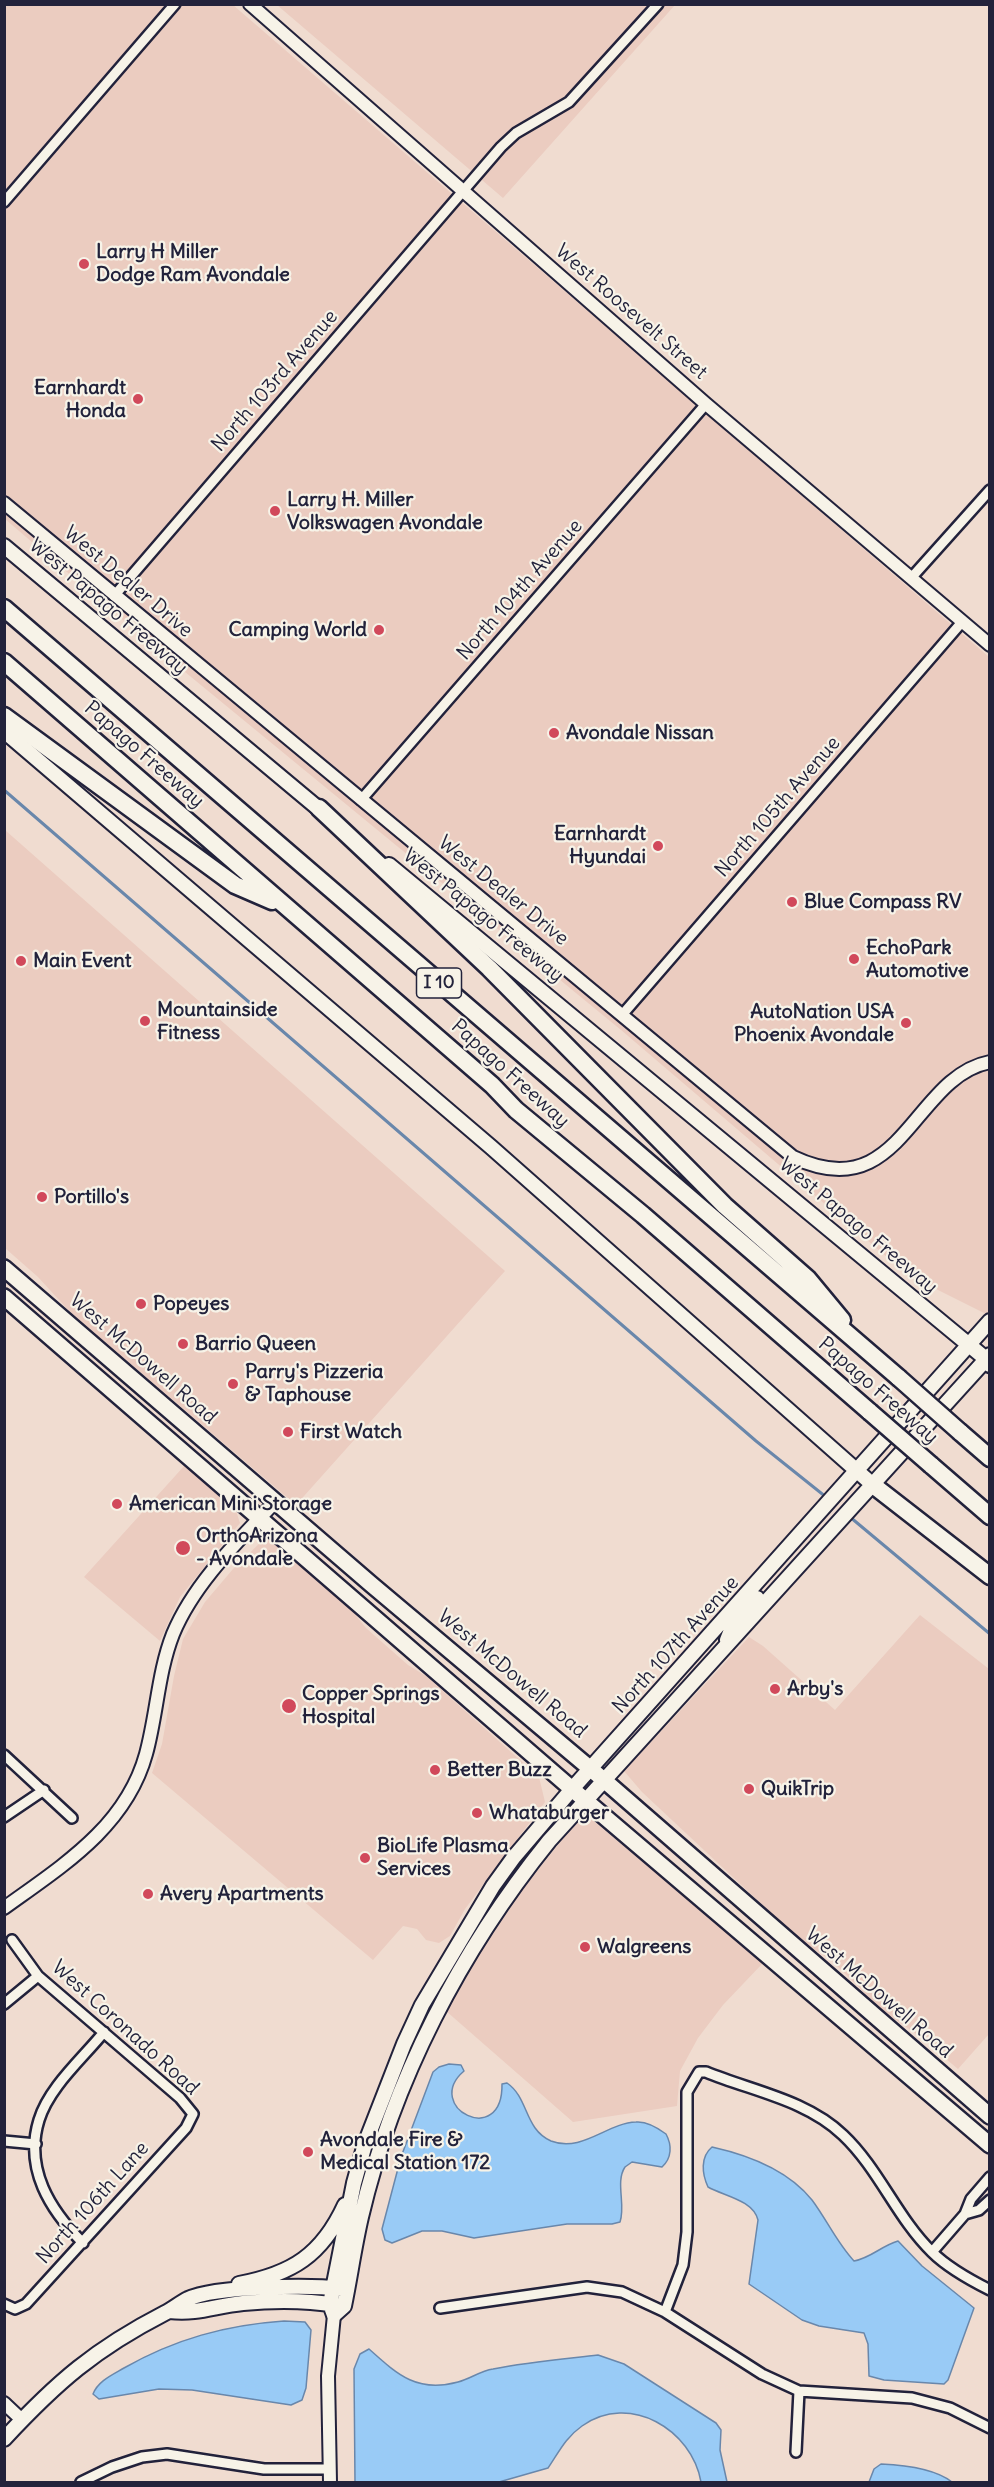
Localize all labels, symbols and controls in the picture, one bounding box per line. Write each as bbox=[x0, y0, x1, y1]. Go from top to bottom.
street label: West Roosevelt Street bbox=[550, 239, 712, 385]
place label: Larry H Miller Dodge Ram Avondale bbox=[96, 240, 290, 287]
marker: Larry H Miller Dodge Ram Avondale bbox=[77, 257, 91, 271]
street label: North 103rd Avenue bbox=[207, 305, 343, 457]
place label: Earnhardt Honda bbox=[34, 376, 126, 423]
marker: Earnhardt Honda bbox=[131, 392, 145, 406]
place label: Larry H. Miller Volkswagen Avondale bbox=[287, 488, 483, 535]
marker: Larry H. Miller Volkswagen Avondale bbox=[268, 504, 282, 518]
street label: North 104th Avenue bbox=[452, 515, 588, 665]
street label: West Dealer Drive bbox=[59, 521, 197, 643]
street label: West Papago Freeway bbox=[24, 534, 192, 680]
place label: Camping World bbox=[229, 618, 367, 642]
marker: Camping World bbox=[372, 623, 386, 637]
street label: Papago Freeway bbox=[79, 696, 209, 814]
place label: Avondale Nissan bbox=[566, 721, 714, 745]
marker: Avondale Nissan bbox=[547, 726, 561, 740]
street label: North 105th Avenue bbox=[710, 732, 846, 882]
place label: Earnhardt Hyundai bbox=[554, 822, 646, 869]
street label: West Dealer Drive bbox=[433, 831, 573, 951]
marker: Earnhardt Hyundai bbox=[651, 839, 665, 853]
street label: West Papago Freeway bbox=[398, 844, 568, 988]
place label: Blue Compass RV bbox=[804, 890, 961, 914]
marker: Blue Compass RV bbox=[785, 895, 799, 909]
place label: EchoPark Automotive bbox=[866, 936, 969, 983]
place label: Main Event bbox=[33, 949, 131, 973]
marker: EchoPark Automotive bbox=[847, 952, 861, 966]
marker: Main Event bbox=[14, 954, 28, 968]
road number: I 10 bbox=[416, 968, 462, 998]
place label: Mountainside Fitness bbox=[157, 998, 278, 1045]
place label: AutoNation USA Phoenix Avondale bbox=[734, 1000, 894, 1047]
marker: Mountainside Fitness bbox=[138, 1014, 152, 1028]
street label: Papago Freeway bbox=[446, 1015, 574, 1133]
marker: AutoNation USA Phoenix Avondale bbox=[899, 1016, 913, 1030]
street label: West Papago Freeway bbox=[774, 1153, 942, 1299]
place label: Portillo's bbox=[54, 1185, 129, 1209]
marker: Portillo's bbox=[35, 1190, 49, 1204]
street label: West McDowell Road bbox=[64, 1288, 222, 1430]
place label: Popeyes bbox=[153, 1292, 229, 1316]
marker: Popeyes bbox=[134, 1297, 148, 1311]
place label: Barrio Queen bbox=[195, 1332, 316, 1356]
street label: Papago Freeway bbox=[813, 1332, 943, 1450]
marker: Barrio Queen bbox=[176, 1337, 190, 1351]
place label: Parry's Pizzeria & Taphouse bbox=[245, 1360, 383, 1407]
marker: Parry's Pizzeria & Taphouse bbox=[226, 1377, 240, 1391]
place label: First Watch bbox=[300, 1420, 402, 1444]
marker: First Watch bbox=[281, 1425, 295, 1439]
place label: American Mini Storage bbox=[129, 1492, 332, 1516]
marker: American Mini Storage bbox=[110, 1497, 124, 1511]
place label: OrthoArizona - Avondale bbox=[196, 1524, 318, 1571]
marker: OrthoArizona - Avondale bbox=[174, 1539, 192, 1557]
street label: North 107th Avenue bbox=[608, 1571, 744, 1719]
street label: West McDowell Road bbox=[433, 1605, 591, 1743]
place label: Arby's bbox=[787, 1677, 843, 1701]
place label: Copper Springs Hospital bbox=[302, 1682, 440, 1729]
marker: Arby's bbox=[768, 1682, 782, 1696]
marker: Copper Springs Hospital bbox=[280, 1697, 298, 1715]
place label: Better Buzz bbox=[447, 1758, 552, 1782]
marker: Better Buzz bbox=[428, 1763, 442, 1777]
place label: QuikTrip bbox=[761, 1777, 834, 1801]
marker: QuikTrip bbox=[742, 1782, 756, 1796]
place label: Whataburger bbox=[489, 1801, 609, 1825]
marker: Whataburger bbox=[470, 1806, 484, 1820]
place label: BioLife Plasma Services bbox=[377, 1834, 509, 1881]
marker: BioLife Plasma Services bbox=[358, 1851, 372, 1865]
place label: Avery Apartments bbox=[160, 1882, 324, 1906]
marker: Avery Apartments bbox=[141, 1887, 155, 1901]
street label: West McDowell Road bbox=[800, 1922, 958, 2064]
place label: Walgreens bbox=[597, 1935, 691, 1959]
marker: Walgreens bbox=[578, 1940, 592, 1954]
street label: West Coronado Road bbox=[46, 1956, 204, 2100]
place label: Avondale Fire & Medical Station 172 bbox=[320, 2128, 490, 2175]
street label: North 106th Lane bbox=[32, 2137, 154, 2269]
marker: Avondale Fire & Medical Station 172 bbox=[301, 2145, 315, 2159]

